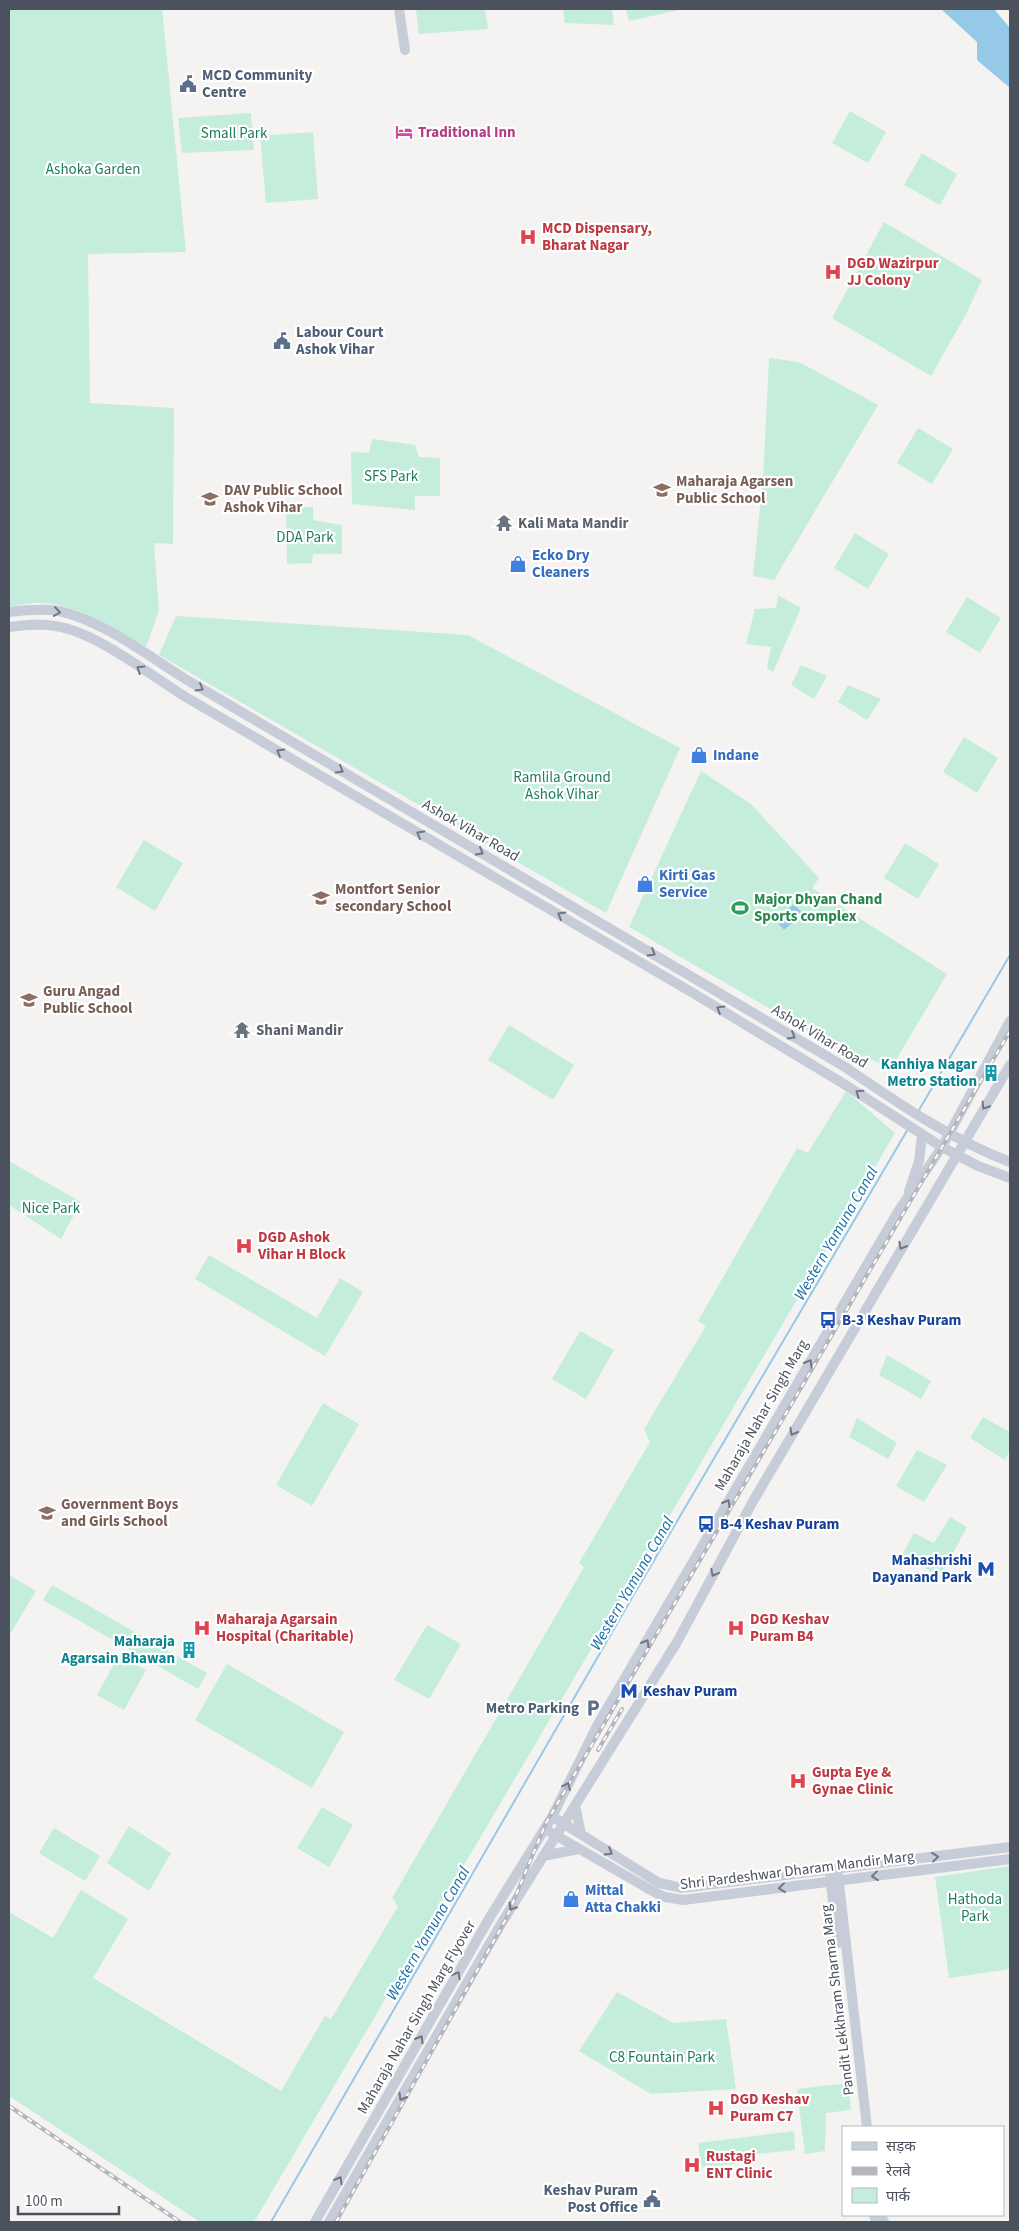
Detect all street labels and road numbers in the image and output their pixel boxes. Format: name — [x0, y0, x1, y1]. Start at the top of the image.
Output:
street label: Ashok Vihar Road — [418, 794, 523, 867]
street label: Ashok Vihar Road — [768, 999, 872, 1074]
street label: Maharaja Nahar Singh Marg — [709, 1335, 814, 1495]
street label: Shri Pardeshwar Dharam Mandir Marg — [679, 1846, 916, 1895]
street label: Pandit Lekkhram Sharma Marg — [815, 1903, 860, 2097]
street label: Maharaja Nahar Singh Marg Flyover — [352, 1916, 481, 2118]

